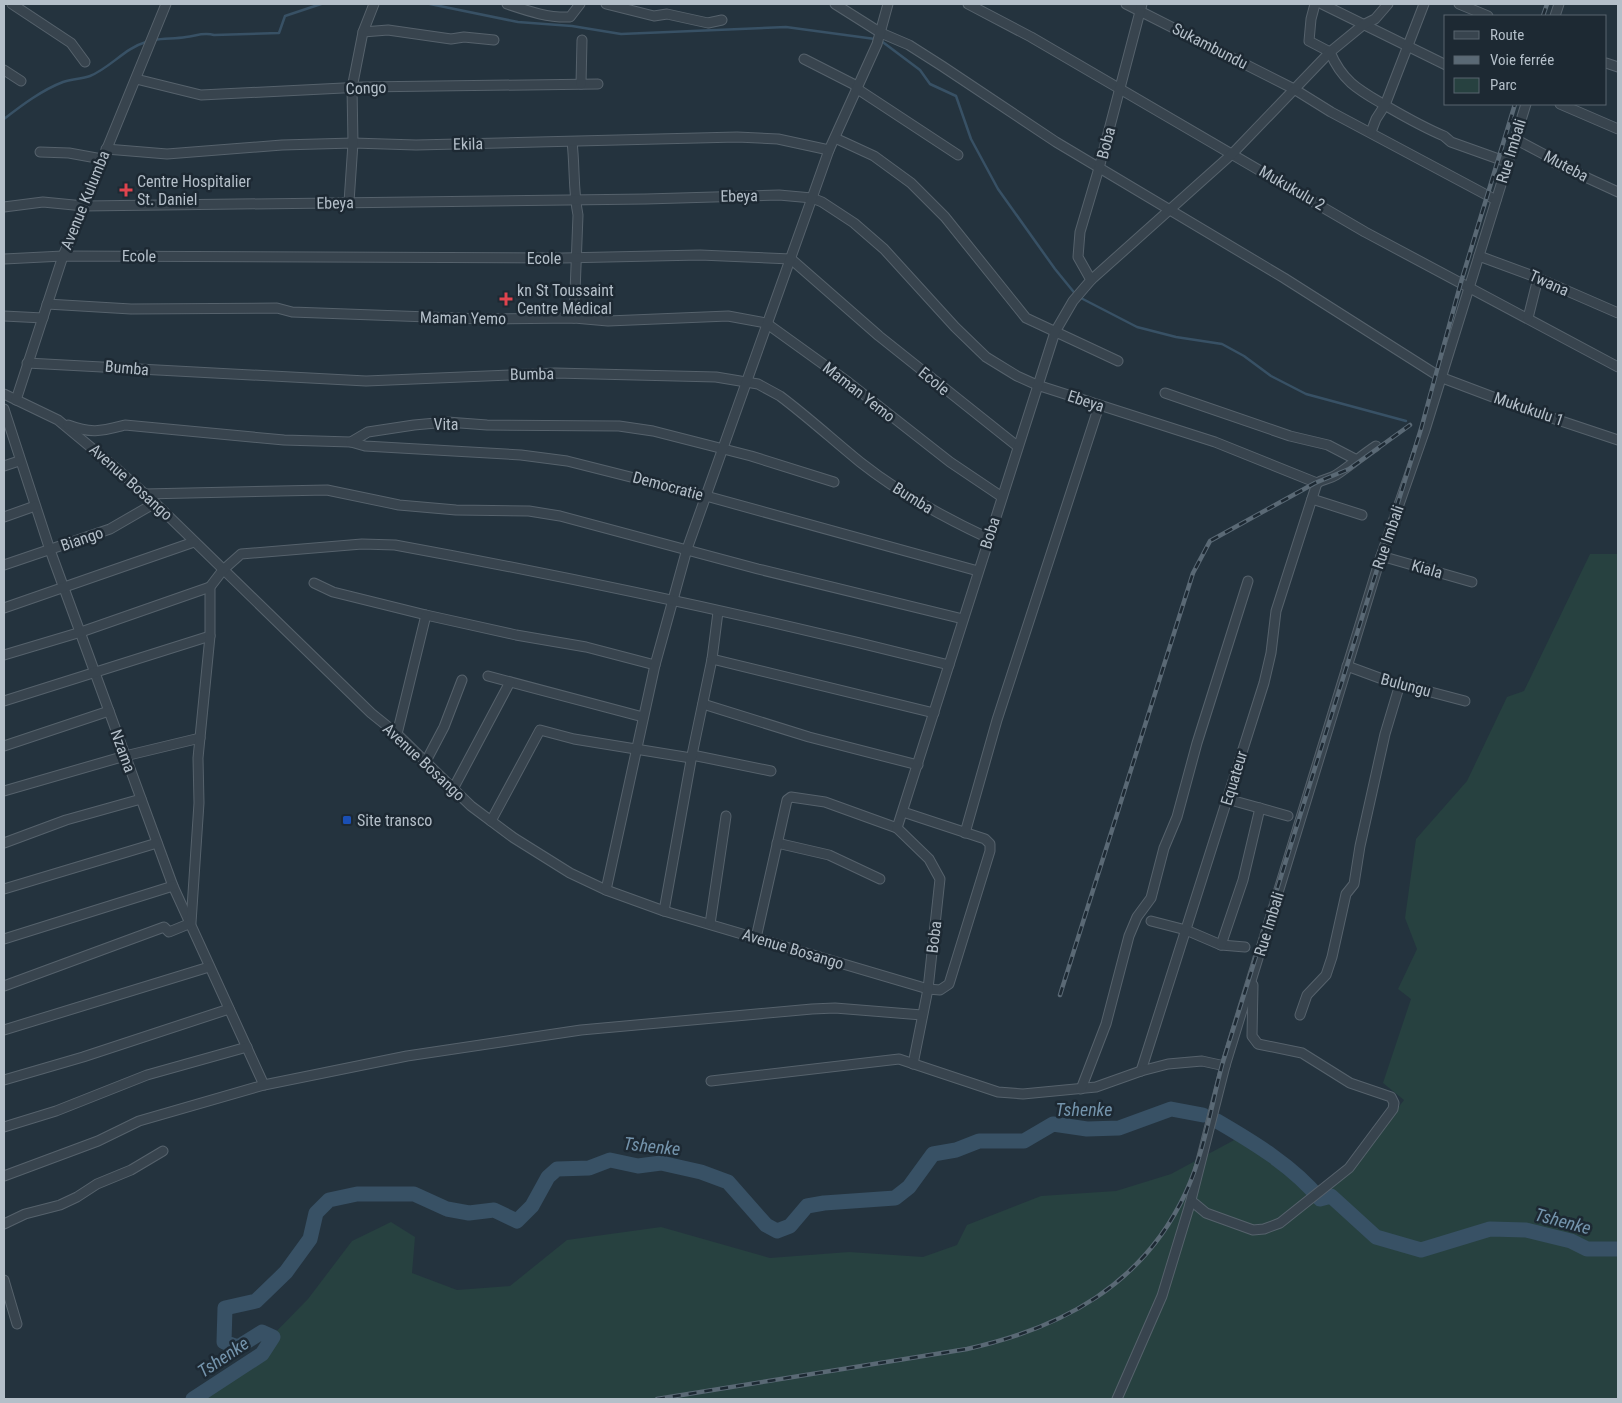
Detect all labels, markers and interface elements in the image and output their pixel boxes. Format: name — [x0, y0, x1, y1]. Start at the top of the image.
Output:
legend — [1444, 15, 1607, 105]
street label: Sukambundu — [1169, 19, 1251, 73]
text: Route — [1490, 26, 1524, 44]
text: Voie ferrée — [1490, 51, 1554, 69]
text: Parc — [1490, 76, 1517, 94]
street label: Congo — [345, 78, 387, 98]
street label: Rue Imbali — [1492, 117, 1530, 185]
street label: Boba — [1093, 125, 1119, 161]
street label: Ekila — [453, 134, 483, 154]
street label: Muteba — [1541, 146, 1591, 186]
street label: Avenue Kulumba — [57, 148, 113, 252]
street label: Mukukulu 2 — [1256, 162, 1328, 214]
place label: Centre Hospitalier St. Daniel — [137, 172, 251, 209]
marker: Centre Hospitalier St. Daniel — [119, 183, 133, 197]
street label: Ebeya — [720, 186, 758, 206]
street label: Ebeya — [316, 193, 354, 213]
street label: Ecole — [122, 246, 156, 266]
street label: Ecole — [527, 249, 561, 268]
street label: Twana — [1526, 266, 1572, 300]
place label: kn St Toussaint Centre Médical — [517, 281, 614, 318]
marker: kn St Toussaint Centre Médical — [499, 292, 513, 306]
street label: Maman Yemo — [420, 308, 506, 328]
street label: Bumba — [104, 357, 150, 379]
street label: Maman Yemo — [819, 358, 899, 426]
street label: Ecole — [915, 363, 953, 399]
street label: Bumba — [510, 364, 554, 384]
street label: Ebeya — [1065, 386, 1107, 416]
street label: Mukukulu 1 — [1492, 388, 1566, 430]
street label: Vita — [433, 415, 459, 434]
street label: Avenue Bosango — [86, 440, 176, 524]
street label: Democratie — [631, 467, 705, 505]
street label: Bumba — [889, 478, 937, 518]
street label: Rue Imbali — [1368, 503, 1408, 571]
street label: Boba — [976, 515, 1004, 551]
street label: Biango — [58, 523, 106, 555]
street label: Kiala — [1409, 556, 1445, 582]
street label: Bulungu — [1379, 669, 1433, 701]
street label: Avenue Bosango — [379, 719, 469, 805]
street label: Nzama — [106, 727, 140, 775]
street label: Equateur — [1217, 748, 1251, 808]
place label: Site transco — [357, 811, 432, 830]
marker: Site transco — [341, 814, 353, 826]
street label: Rue Imbali — [1250, 890, 1288, 958]
street label: Boba — [923, 920, 945, 954]
street label: Avenue Bosango — [740, 925, 846, 973]
water label: Tshenke — [1056, 1099, 1112, 1120]
water label: Tshenke — [623, 1133, 681, 1159]
water label: Tshenke — [1533, 1203, 1593, 1239]
water label: Tshenke — [194, 1332, 252, 1382]

